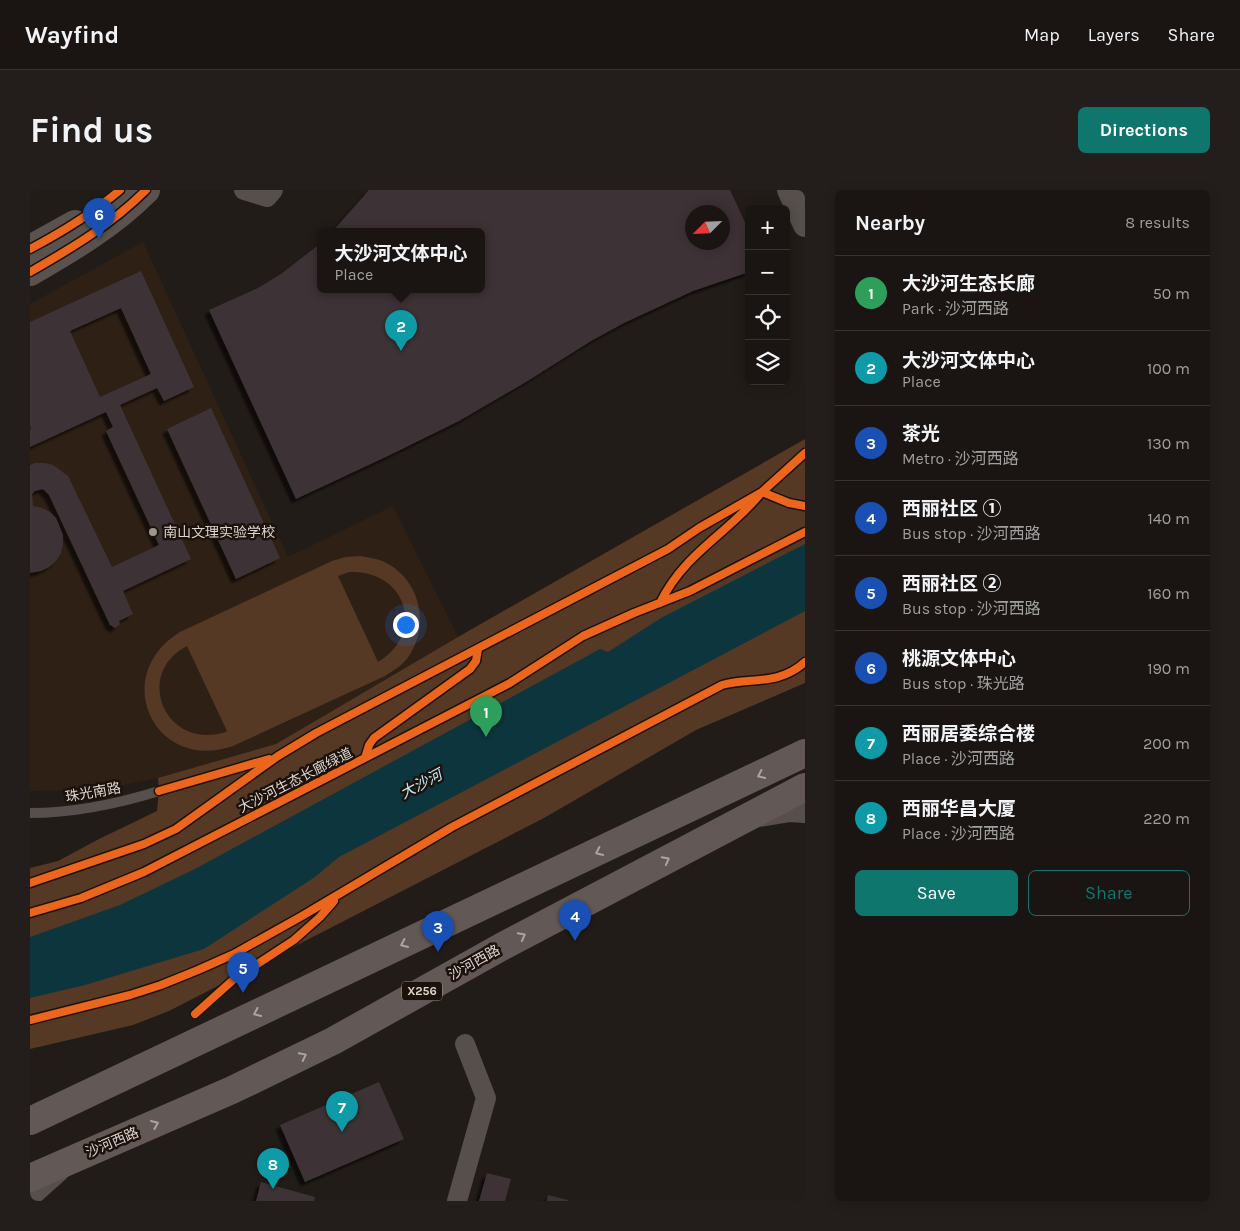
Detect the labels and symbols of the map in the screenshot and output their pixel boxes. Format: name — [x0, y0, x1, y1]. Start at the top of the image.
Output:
pin: 6 — [83, 198, 115, 239]
north arrow — [685, 205, 730, 250]
pin: 2 — [385, 310, 417, 351]
place label: 南山文理实验学校 — [163, 524, 275, 541]
marker: 南山文理实验学校 — [147, 526, 159, 538]
your location — [393, 612, 419, 638]
pin: 1 — [470, 696, 502, 737]
street label: 大沙河生态长廊绿道 — [235, 744, 355, 817]
water label: 大沙河 — [397, 764, 448, 803]
one-way arrow — [757, 768, 766, 779]
street label: 珠光南路 — [64, 779, 122, 806]
one-way arrow — [595, 845, 604, 855]
one-way arrow — [660, 856, 669, 866]
pin: 4 — [559, 900, 591, 941]
pin: 3 — [422, 911, 454, 952]
one-way arrow — [517, 932, 526, 942]
one-way arrow — [400, 937, 409, 948]
street label: 沙河西路 — [446, 941, 503, 983]
pin: 5 — [227, 952, 259, 993]
road number: X256 — [402, 981, 442, 1000]
one-way arrow — [253, 1007, 262, 1017]
one-way arrow — [297, 1052, 306, 1062]
pin: 7 — [326, 1091, 358, 1132]
one-way arrow — [150, 1119, 159, 1130]
street label: 沙河西路 — [83, 1124, 141, 1161]
pin: 8 — [257, 1148, 289, 1189]

